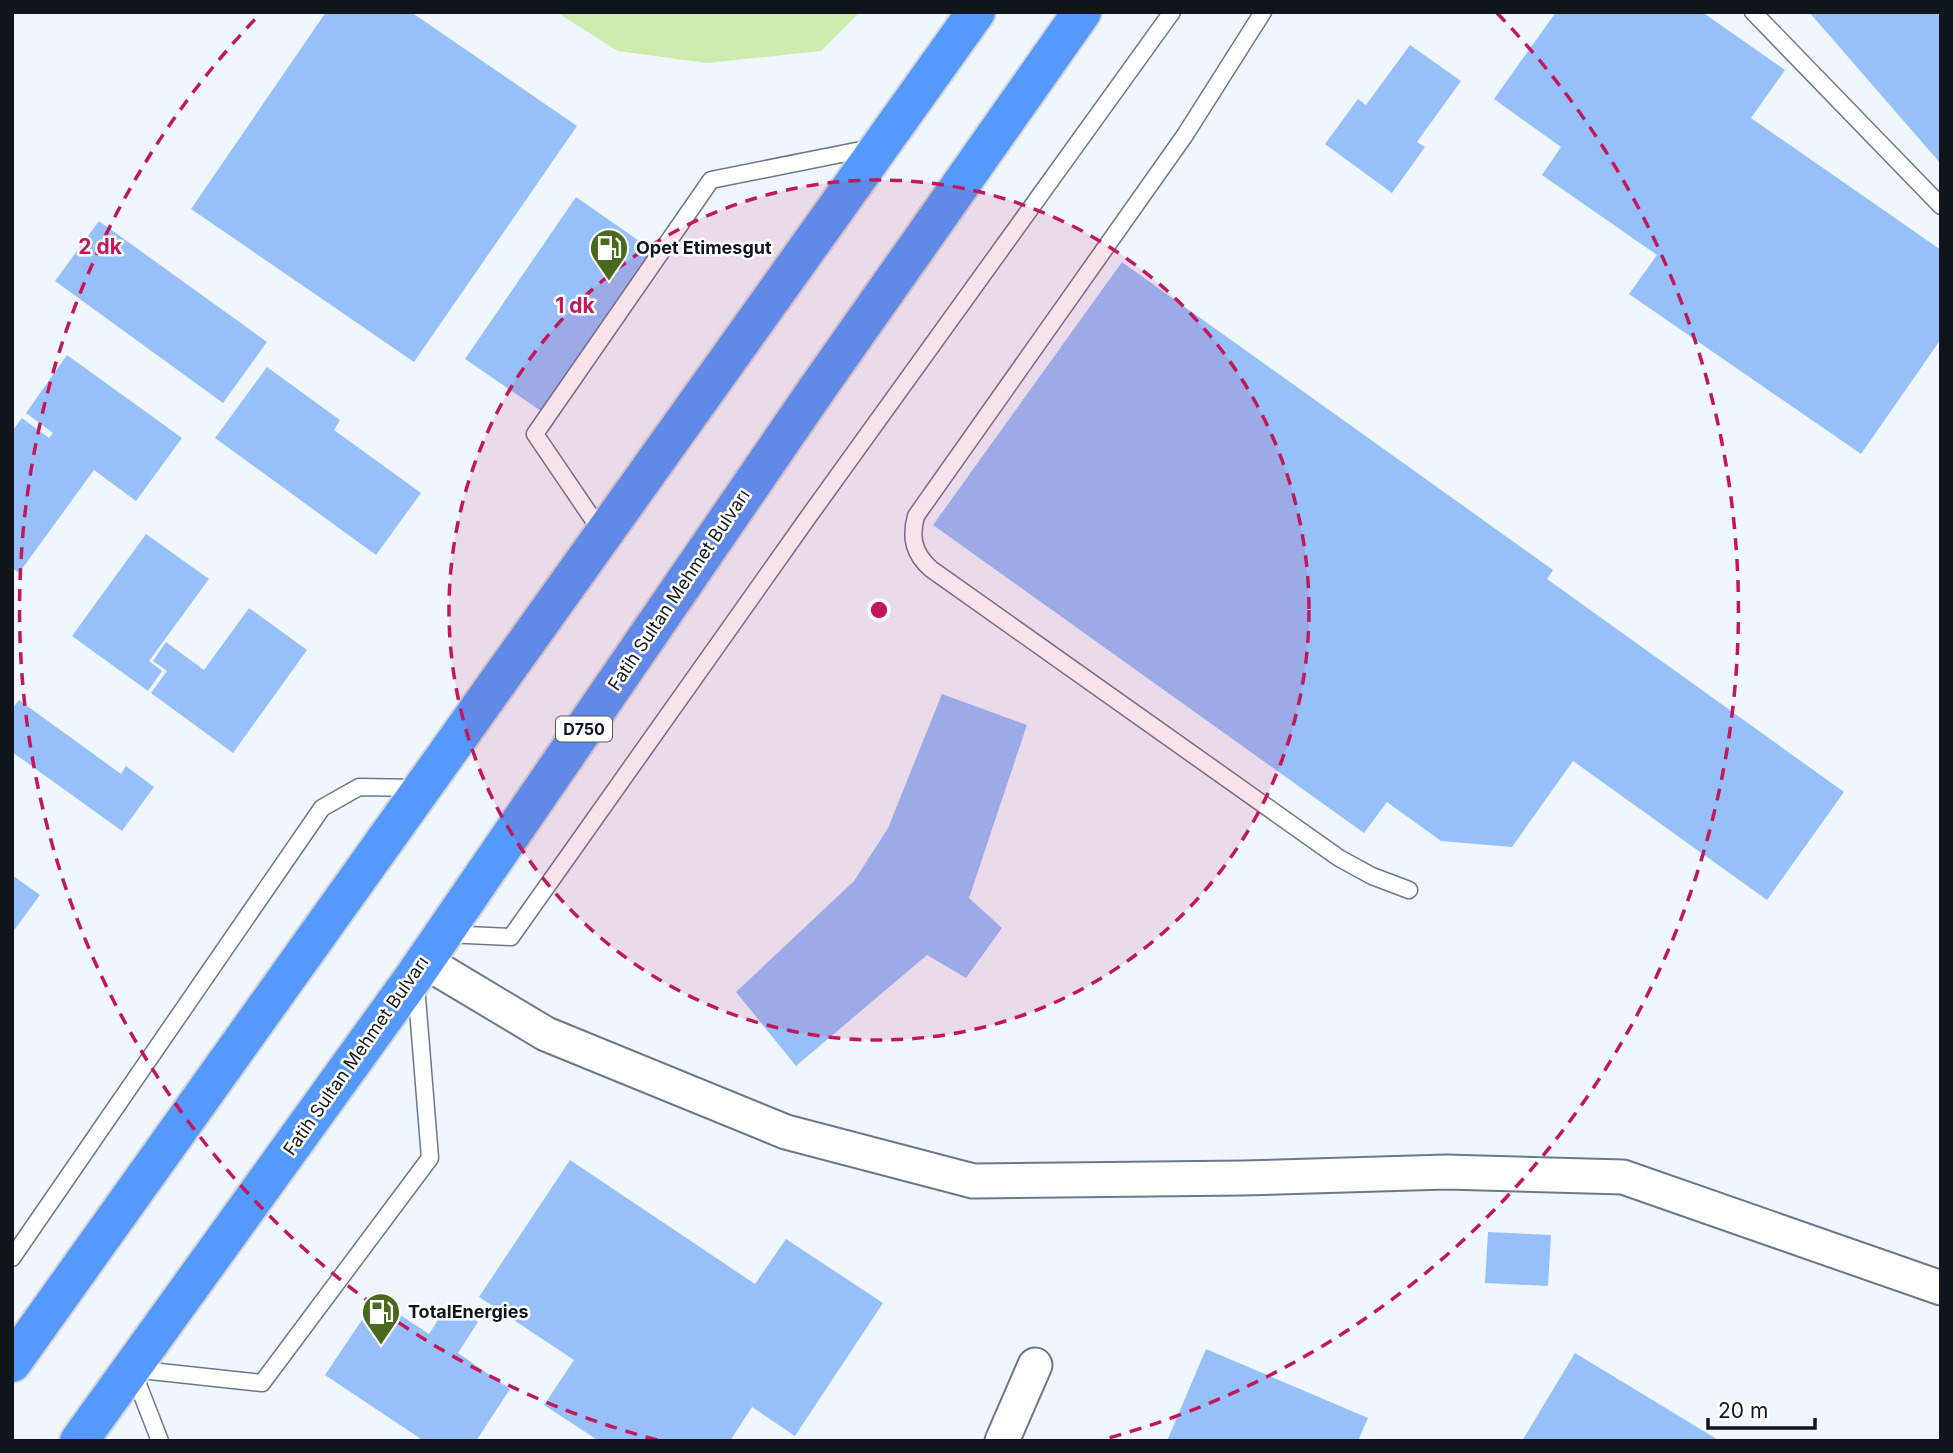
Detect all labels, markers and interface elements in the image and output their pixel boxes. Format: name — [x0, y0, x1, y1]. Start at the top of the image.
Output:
fuel station icon: Opet Etimesgut — [588, 227, 630, 282]
text: 2 dk — [78, 234, 123, 259]
place label: Opet Etimesgut — [636, 237, 772, 258]
text: 1 dk — [555, 293, 596, 318]
street label: Fatih Sultan Mehmet Bulvarı — [603, 485, 754, 694]
centre of rings — [867, 598, 891, 622]
road number: D750 — [556, 716, 612, 742]
street label: Fatih Sultan Mehmet Bulvarı — [279, 952, 432, 1159]
fuel station icon: TotalEnergies — [360, 1291, 402, 1346]
place label: TotalEnergies — [408, 1301, 528, 1322]
scale bar — [1708, 1386, 1815, 1430]
text: 20 m — [1718, 1398, 1768, 1423]

